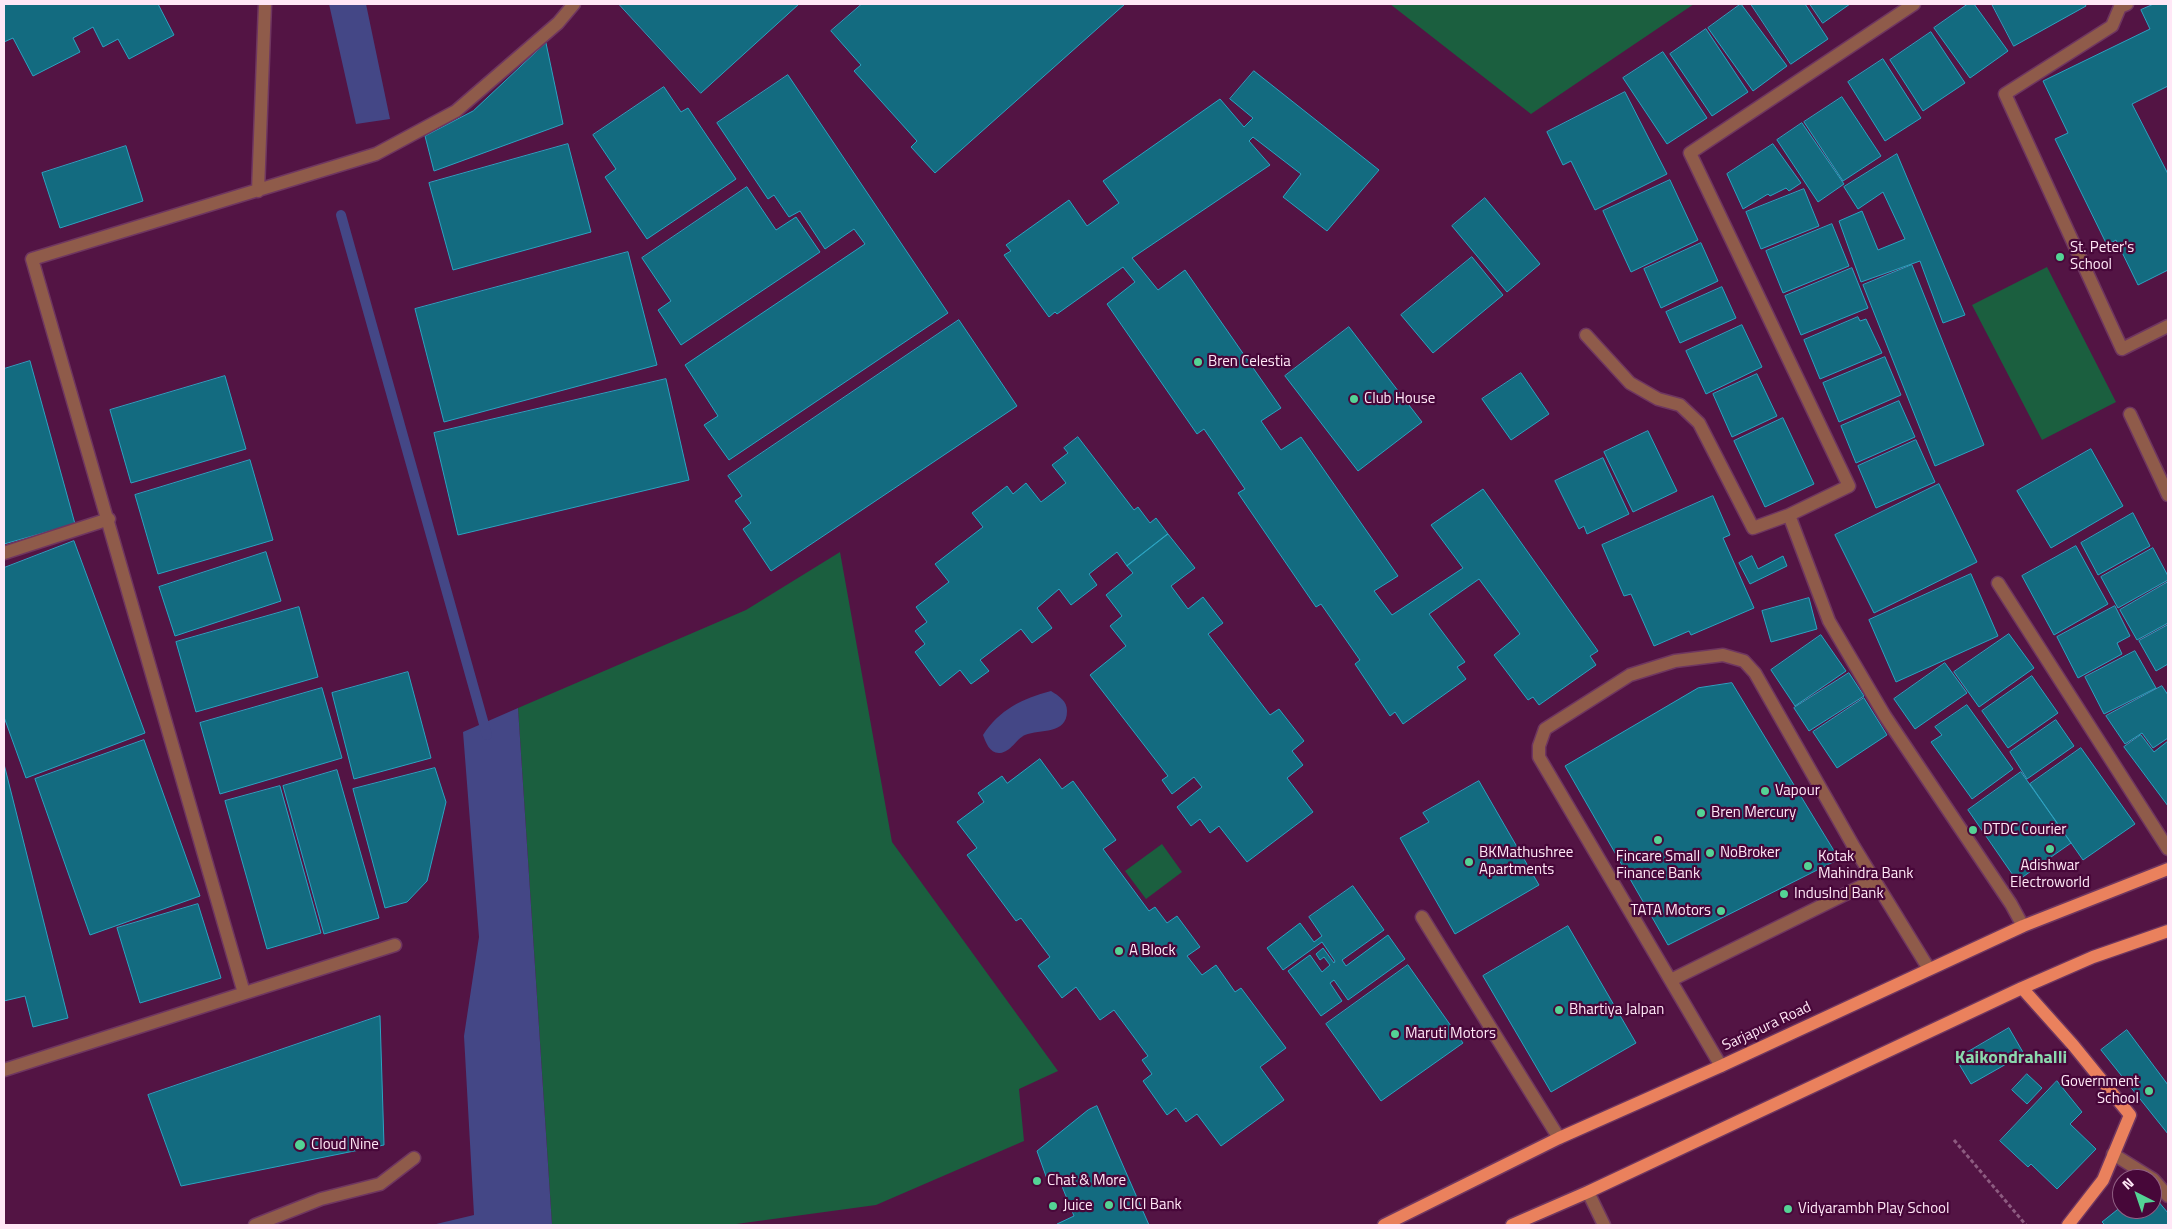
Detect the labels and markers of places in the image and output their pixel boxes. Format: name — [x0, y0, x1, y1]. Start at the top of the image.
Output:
place label: St. Peter's School — [2070, 239, 2134, 274]
marker: St. Peter's School — [2054, 251, 2066, 263]
place label: Bren Celestia — [1208, 353, 1291, 371]
marker: Bren Celestia — [1192, 356, 1204, 368]
place label: Club House — [1364, 390, 1435, 408]
marker: Club House — [1348, 393, 1360, 405]
place label: Vapour — [1775, 782, 1820, 800]
marker: Vapour — [1759, 785, 1771, 797]
place label: Bren Mercury — [1711, 804, 1796, 822]
marker: Bren Mercury — [1695, 807, 1707, 819]
place label: DTDC Courier — [1983, 821, 2066, 839]
marker: DTDC Courier — [1967, 824, 1979, 836]
marker: Fincare Small Finance Bank — [1652, 834, 1664, 846]
marker: Adishwar Electroworld — [2044, 843, 2056, 855]
place label: BKMathushree Apartments — [1479, 844, 1573, 879]
place label: NoBroker — [1720, 844, 1780, 862]
marker: NoBroker — [1704, 847, 1716, 859]
place label: Fincare Small Finance Bank — [1616, 848, 1700, 883]
place label: Kotak Mahindra Bank — [1818, 848, 1913, 883]
marker: BKMathushree Apartments — [1463, 856, 1475, 868]
place label: Adishwar Electroworld — [2010, 857, 2090, 892]
marker: Kotak Mahindra Bank — [1802, 860, 1814, 872]
place label: IndusInd Bank — [1794, 885, 1884, 903]
marker: IndusInd Bank — [1778, 888, 1790, 900]
place label: TATA Motors — [1630, 902, 1711, 920]
marker: TATA Motors — [1715, 905, 1727, 917]
place label: A Block — [1129, 942, 1176, 960]
marker: A Block — [1113, 945, 1125, 957]
place label: Bhartiya Jalpan — [1569, 1001, 1664, 1019]
marker: Bhartiya Jalpan — [1553, 1004, 1565, 1016]
place label: Maruti Motors — [1405, 1025, 1496, 1043]
marker: Maruti Motors — [1389, 1028, 1401, 1040]
place label: Government School — [2061, 1073, 2139, 1108]
marker: Government School — [2143, 1085, 2155, 1097]
place label: Cloud Nine — [311, 1136, 379, 1154]
marker: Cloud Nine — [293, 1138, 307, 1152]
place label: Chat & More — [1047, 1172, 1126, 1190]
marker: Chat & More — [1031, 1175, 1043, 1187]
place label: ICICI Bank — [1119, 1196, 1182, 1214]
place label: Juice — [1063, 1197, 1093, 1215]
marker: ICICI Bank — [1103, 1199, 1115, 1211]
marker: Juice — [1047, 1200, 1059, 1212]
place label: Vidyarambh Play School — [1798, 1200, 1949, 1218]
marker: Vidyarambh Play School — [1782, 1203, 1794, 1215]

